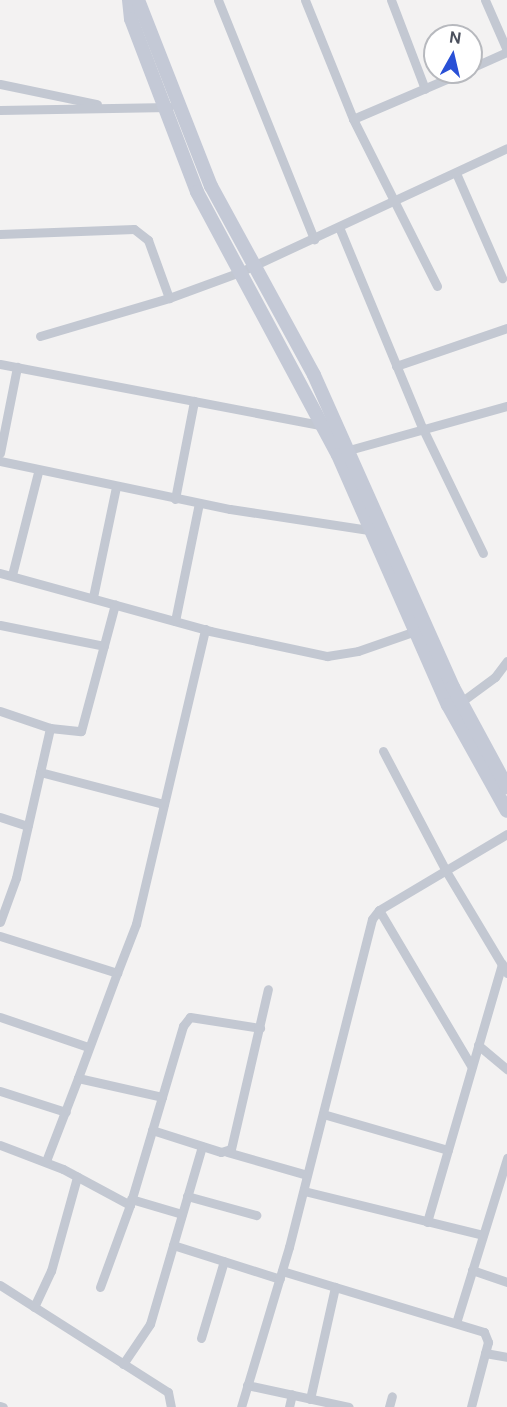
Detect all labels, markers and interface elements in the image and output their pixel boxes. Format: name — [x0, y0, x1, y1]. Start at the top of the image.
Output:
north arrow — [423, 24, 483, 84]
text: N — [448, 26, 463, 49]

